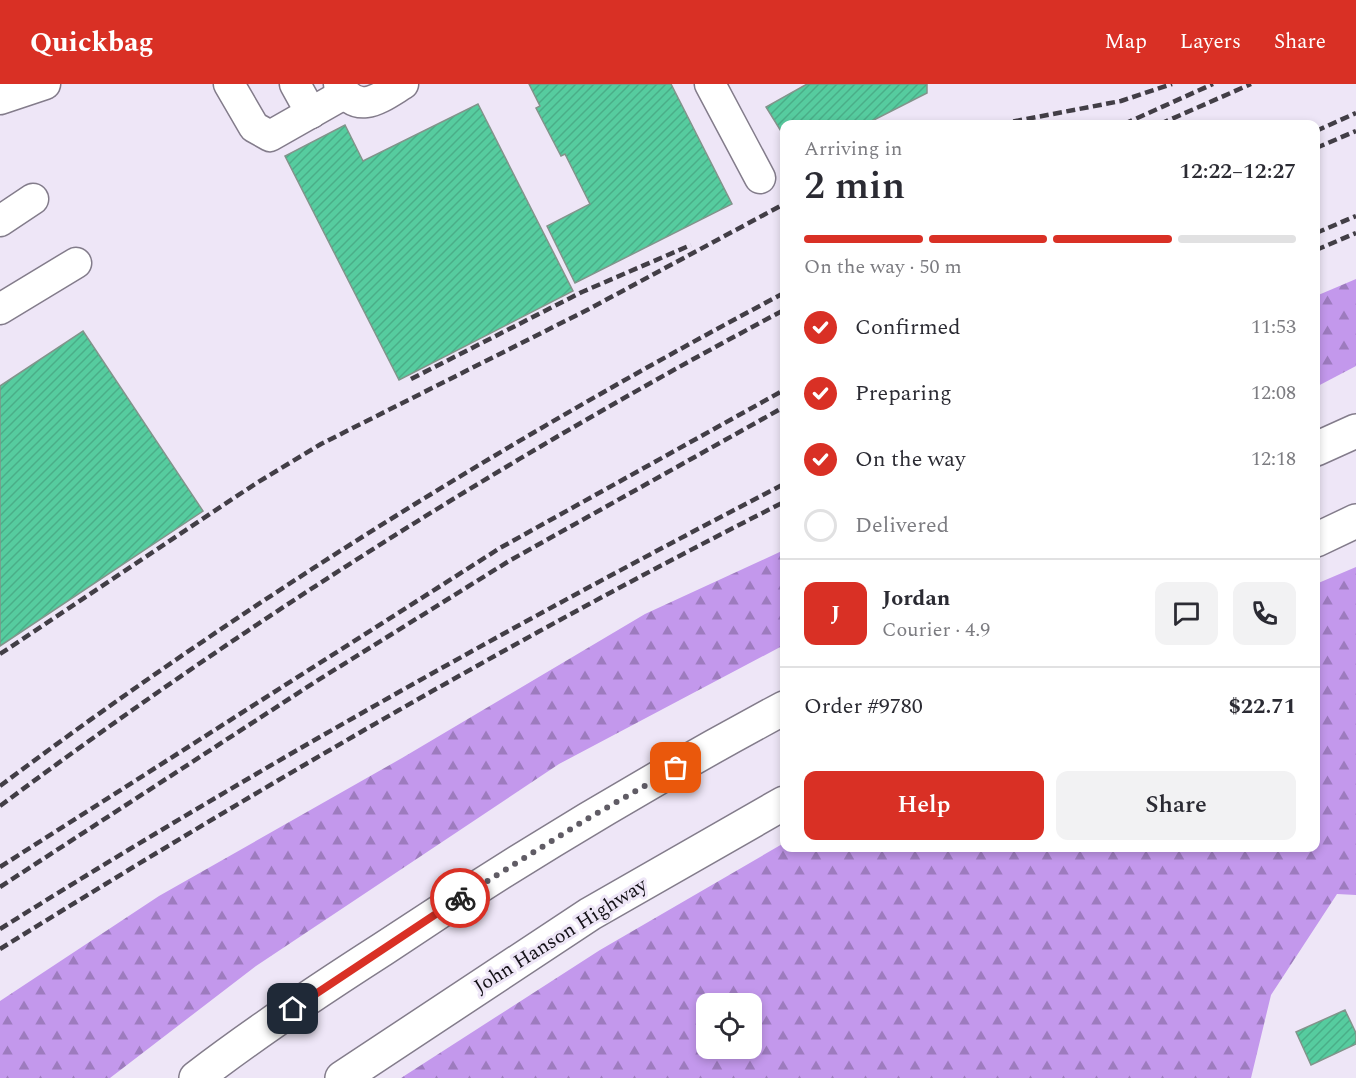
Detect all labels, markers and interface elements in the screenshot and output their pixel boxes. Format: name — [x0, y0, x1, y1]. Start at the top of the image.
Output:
text: Quickbag — [30, 21, 154, 64]
text: Map — [1105, 26, 1147, 58]
text: Layers — [1180, 26, 1241, 58]
text: Share — [1274, 26, 1326, 58]
text: Arriving in — [804, 134, 902, 164]
text: 12:22–12:27 — [1179, 155, 1296, 188]
text: 2 min — [804, 157, 905, 216]
text: On the way · 50 m — [804, 252, 962, 282]
icon: check — [804, 311, 837, 344]
text: Confirmed — [855, 311, 961, 344]
text: 11:53 — [1251, 312, 1296, 342]
icon: check — [804, 377, 837, 410]
text: Preparing — [855, 377, 952, 410]
text: 12:08 — [1251, 378, 1296, 408]
icon: check — [804, 443, 837, 476]
text: On the way — [855, 443, 966, 476]
text: 12:18 — [1251, 444, 1296, 474]
text: Delivered — [855, 509, 949, 542]
text: Jordan — [882, 582, 950, 615]
button: chat — [1155, 582, 1218, 645]
button: phone — [1233, 582, 1296, 645]
text: J — [831, 597, 840, 630]
text: Courier · 4.9 — [882, 615, 990, 645]
text: Order #9780 — [804, 690, 923, 723]
text: $22.71 — [1228, 690, 1296, 723]
pin — [650, 742, 701, 793]
icon: bag — [659, 751, 692, 784]
button: Help — [804, 771, 1044, 840]
button: Share — [1056, 771, 1296, 840]
courier — [430, 868, 490, 928]
street label: John Hanson Highway — [468, 870, 654, 1001]
icon: bike — [444, 882, 477, 915]
pin — [267, 983, 318, 1034]
icon: home — [276, 992, 309, 1025]
map controls — [696, 993, 762, 1059]
button: locate — [696, 993, 762, 1059]

